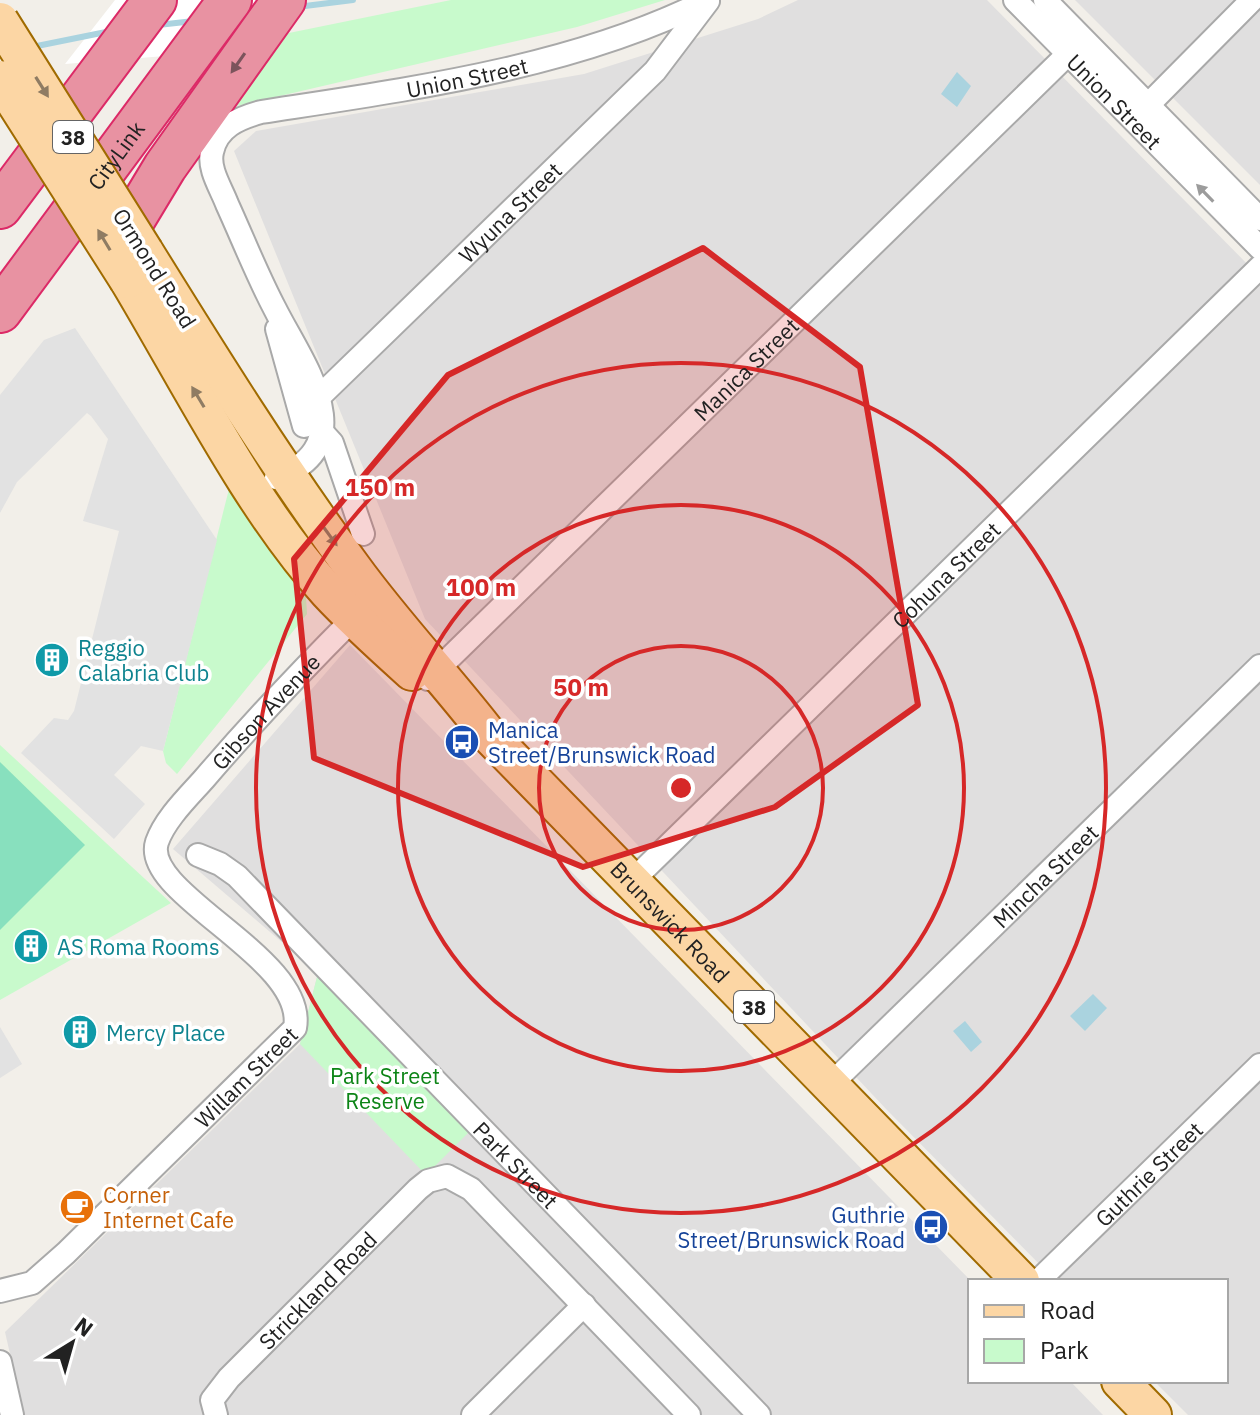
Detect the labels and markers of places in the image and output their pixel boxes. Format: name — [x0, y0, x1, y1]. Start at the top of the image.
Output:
place label: Reggio Calabria Club — [78, 633, 209, 687]
building icon: Reggio Calabria Club — [33, 641, 71, 679]
place label: Manica Street/Brunswick Road — [488, 715, 716, 769]
bus stop icon: Manica Street/Brunswick Road — [443, 723, 481, 761]
centre of rings — [667, 774, 695, 802]
building icon: AS Roma Rooms — [12, 927, 50, 965]
place label: AS Roma Rooms — [57, 932, 220, 961]
building icon: Mercy Place — [61, 1013, 99, 1051]
place label: Mercy Place — [106, 1018, 225, 1047]
place label: Corner Internet Cafe — [103, 1180, 234, 1234]
cafe icon: Corner Internet Cafe — [58, 1188, 96, 1226]
place label: Guthrie Street/Brunswick Road — [677, 1200, 905, 1254]
bus stop icon: Guthrie Street/Brunswick Road — [912, 1208, 950, 1246]

